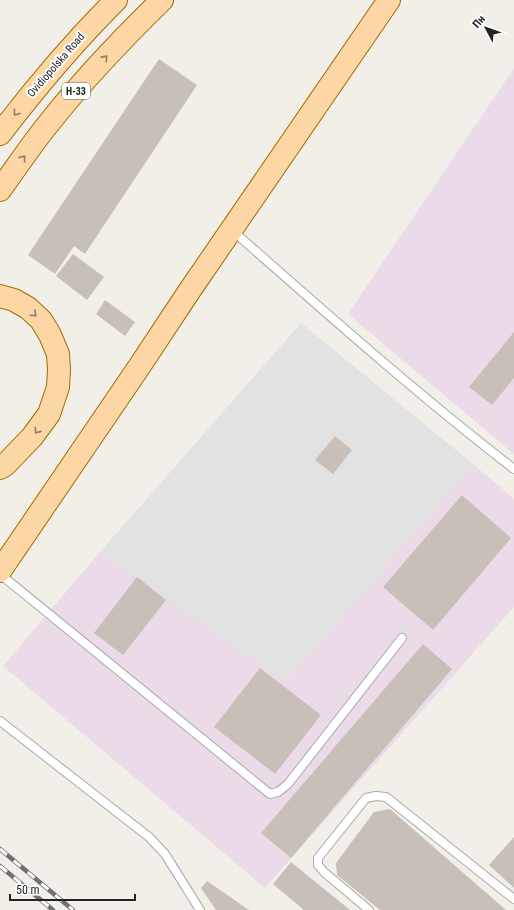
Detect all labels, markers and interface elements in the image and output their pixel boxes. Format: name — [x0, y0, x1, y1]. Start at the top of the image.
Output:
north arrow — [466, 8, 506, 48]
text: Пн — [470, 13, 488, 31]
street label: Ovidiopolska Road — [25, 30, 87, 100]
one-way arrow — [100, 55, 107, 62]
road number: Н-33 — [62, 83, 90, 99]
one-way arrow — [13, 109, 21, 116]
one-way arrow — [18, 156, 25, 163]
one-way arrow — [29, 309, 37, 317]
one-way arrow — [35, 427, 42, 434]
scale bar — [10, 876, 135, 902]
text: 50 m — [16, 883, 40, 897]

